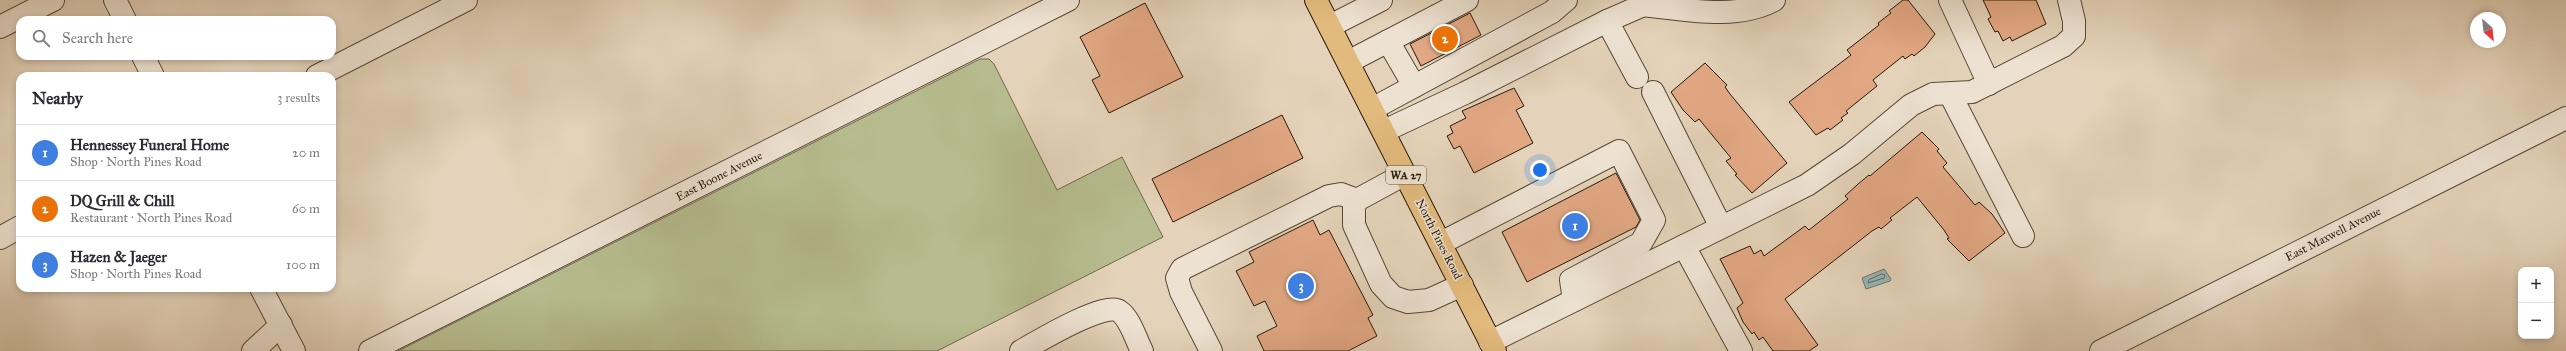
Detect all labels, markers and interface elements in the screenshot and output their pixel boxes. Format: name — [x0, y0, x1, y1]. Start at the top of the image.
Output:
north arrow — [2470, 12, 2506, 48]
search box — [16, 16, 336, 60]
pin: 2 — [1432, 24, 1458, 54]
icon: search — [30, 27, 52, 49]
text: Search here — [62, 29, 133, 47]
text: Nearby — [32, 88, 83, 109]
text: 3 results — [277, 90, 320, 106]
text: Hennessey Funeral Home — [70, 136, 229, 154]
text: 1 — [42, 145, 48, 161]
text: 20 m — [292, 145, 320, 161]
street label: East Boone Avenue — [673, 148, 765, 204]
text: Shop · North Pines Road — [70, 154, 202, 170]
your location — [1530, 160, 1550, 180]
road number: WA 27 — [1386, 166, 1426, 184]
text: DQ Grill & Chill — [70, 192, 174, 210]
street label: North Pines Road — [1413, 196, 1465, 282]
text: 2 — [42, 201, 48, 217]
text: 60 m — [292, 201, 320, 217]
street label: East Maxwell Avenue — [2283, 204, 2383, 264]
text: Restaurant · North Pines Road — [70, 210, 232, 226]
pin: 1 — [1562, 211, 1588, 241]
text: Hazen & Jaeger — [70, 248, 167, 266]
text: 3 — [42, 257, 48, 273]
text: 100 m — [286, 257, 320, 273]
text: Shop · North Pines Road — [70, 266, 202, 282]
map controls — [2518, 267, 2554, 339]
button: + — [2518, 267, 2554, 303]
pin: 3 — [1288, 271, 1314, 301]
button: − — [2518, 303, 2554, 339]

